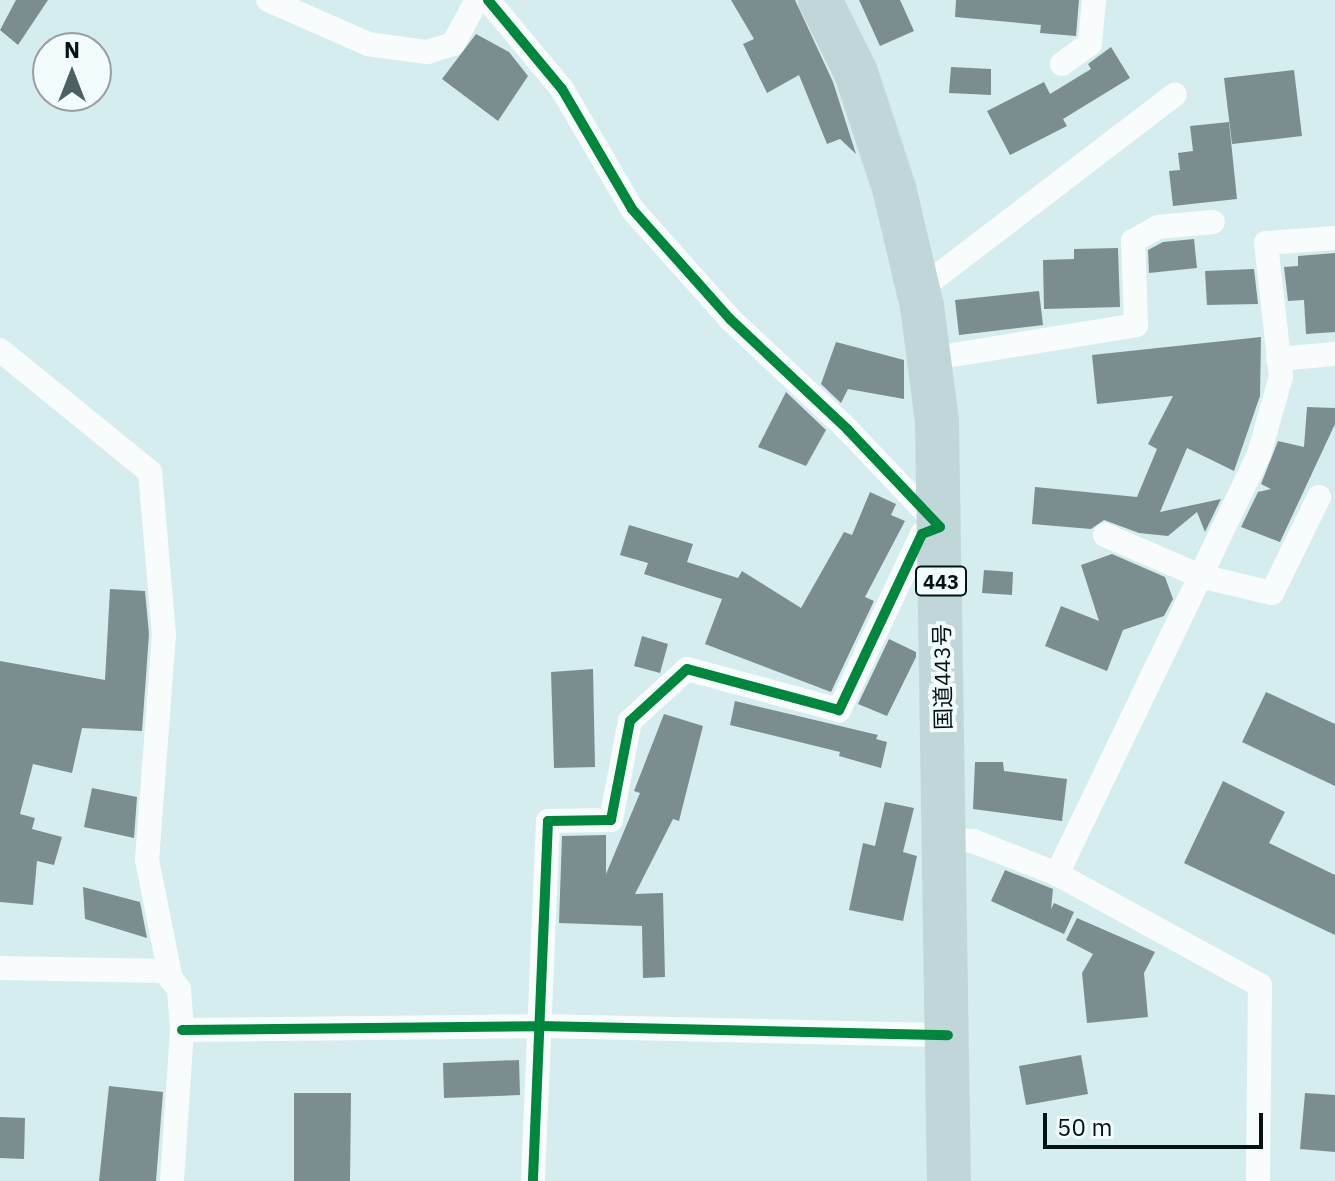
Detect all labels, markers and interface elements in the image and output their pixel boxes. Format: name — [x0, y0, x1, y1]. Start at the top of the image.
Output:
north arrow — [32, 32, 112, 112]
text: N — [64, 35, 80, 64]
road number: 443 — [915, 565, 967, 597]
street label: 国道443号 — [928, 624, 956, 730]
scale bar — [1047, 1097, 1267, 1147]
text: 50 m — [1057, 1111, 1112, 1143]

